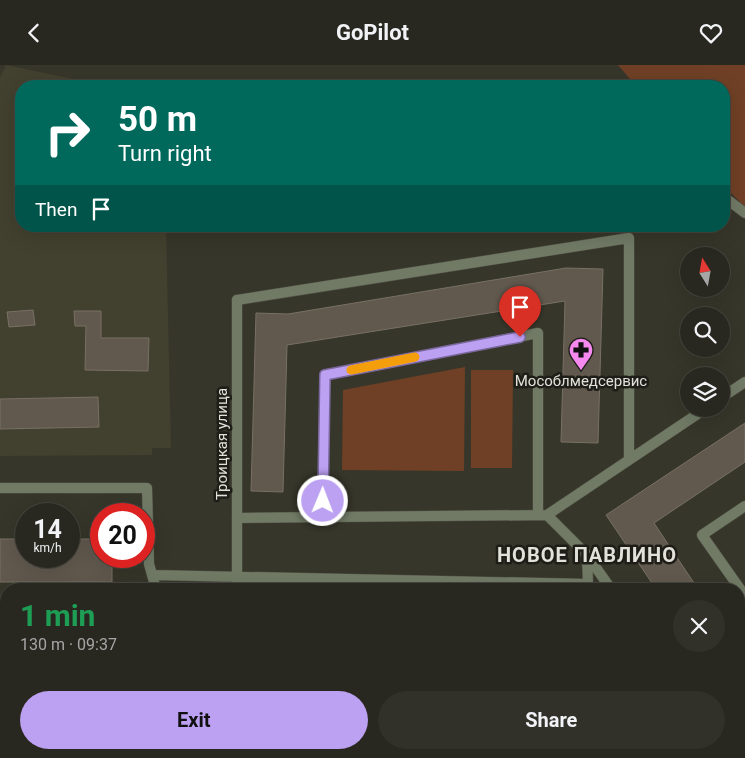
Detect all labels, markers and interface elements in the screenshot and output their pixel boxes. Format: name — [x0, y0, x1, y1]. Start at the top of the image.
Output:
icon: back — [20, 19, 48, 47]
icon: heart — [697, 19, 725, 47]
text: GoPilot — [336, 20, 409, 45]
text: 50 m — [118, 99, 197, 140]
icon: right — [35, 100, 100, 165]
text: Turn right — [118, 141, 212, 166]
icon: arrive — [87, 195, 115, 223]
text: Then — [35, 198, 77, 221]
north arrow — [680, 247, 730, 297]
map controls — [680, 247, 730, 417]
pin — [499, 286, 541, 337]
icon: arrive — [506, 293, 534, 321]
button: search — [680, 307, 730, 357]
pharmacy icon: Мособлмедсервис — [568, 337, 594, 371]
button: layers — [680, 367, 730, 417]
place label: Мособлмедсервис — [515, 372, 647, 390]
street label: Троицкая улица — [213, 388, 231, 500]
position arrow — [296, 474, 348, 526]
speed limit sign: 20 — [90, 503, 155, 568]
text: 14 — [33, 515, 62, 544]
text: km/h — [33, 541, 62, 555]
district label: НОВОЕ ПАВЛИНО — [497, 543, 677, 567]
text: 1 min — [20, 598, 95, 633]
button: close — [673, 600, 725, 652]
text: 130 m · 09:37 — [20, 635, 117, 654]
button: Exit — [20, 691, 368, 749]
button: Share — [378, 691, 725, 749]

